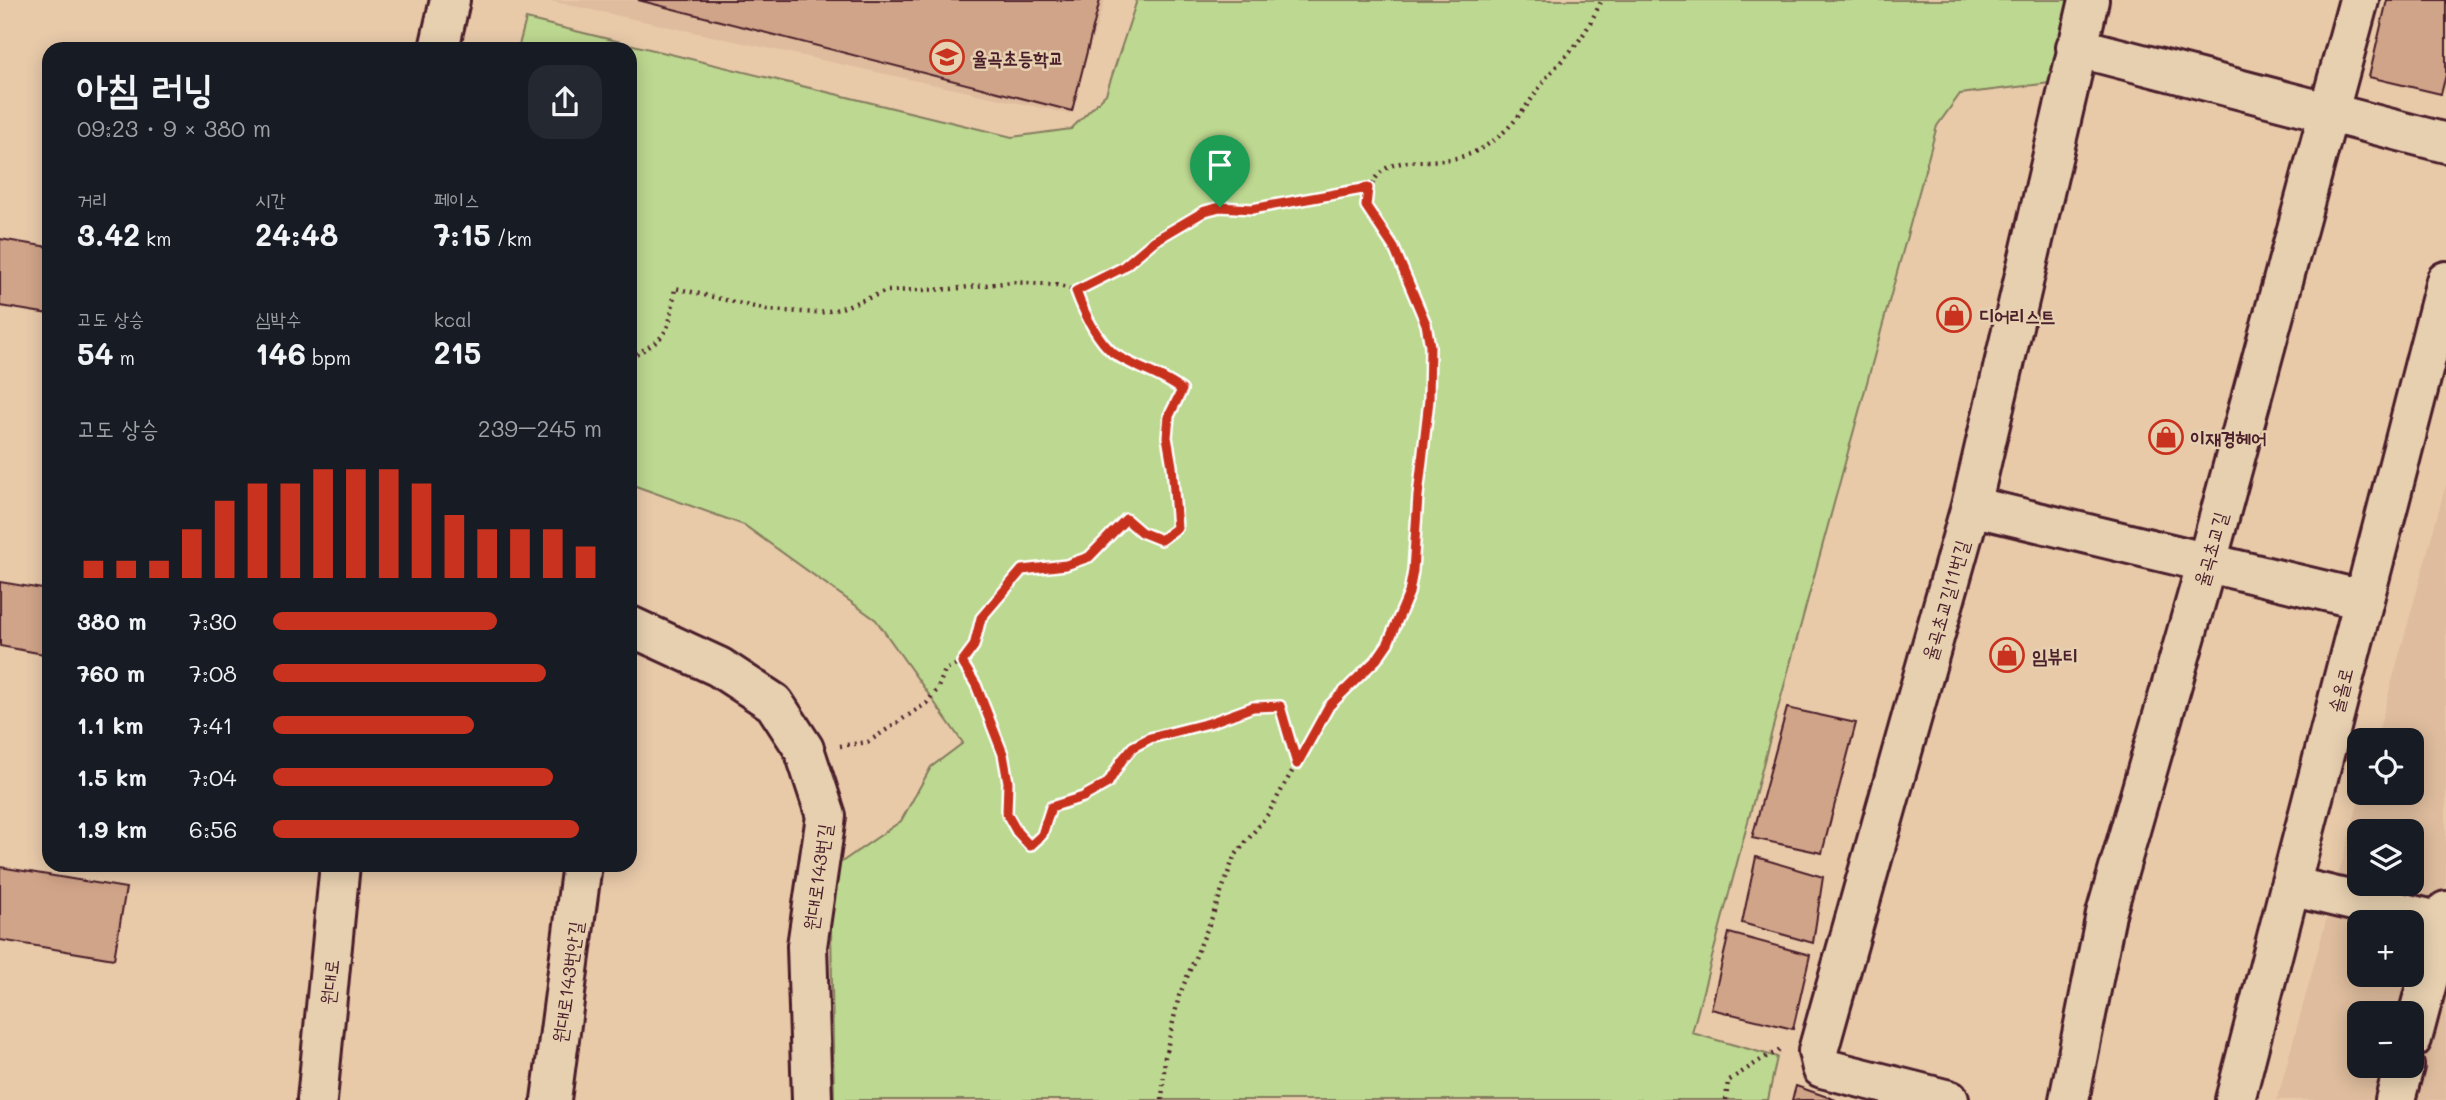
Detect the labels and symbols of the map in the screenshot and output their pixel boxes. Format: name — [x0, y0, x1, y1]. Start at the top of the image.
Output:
school or university icon: 율곡초등학교 — [928, 38, 966, 76]
place label: 율곡초등학교 — [972, 45, 1064, 70]
pin — [1190, 135, 1250, 207]
shop icon: 디어리스트 — [1935, 296, 1973, 334]
place label: 디어리스트 — [1979, 303, 2055, 328]
shop icon: 이재경헤어 — [2147, 418, 2185, 456]
place label: 이재경헤어 — [2190, 425, 2266, 450]
street label: 율곡초교길 — [2187, 509, 2233, 589]
street label: 율곡초교길11번길 — [1916, 537, 1974, 663]
shop icon: 임뷰티 — [1988, 636, 2026, 674]
place label: 임뷰티 — [2032, 643, 2078, 668]
street label: 솔올로 — [2322, 665, 2358, 715]
street label: 원대로143번길 — [797, 822, 837, 932]
street label: 원대로143번안길 — [546, 920, 588, 1044]
street label: 원대로 — [314, 958, 344, 1006]

